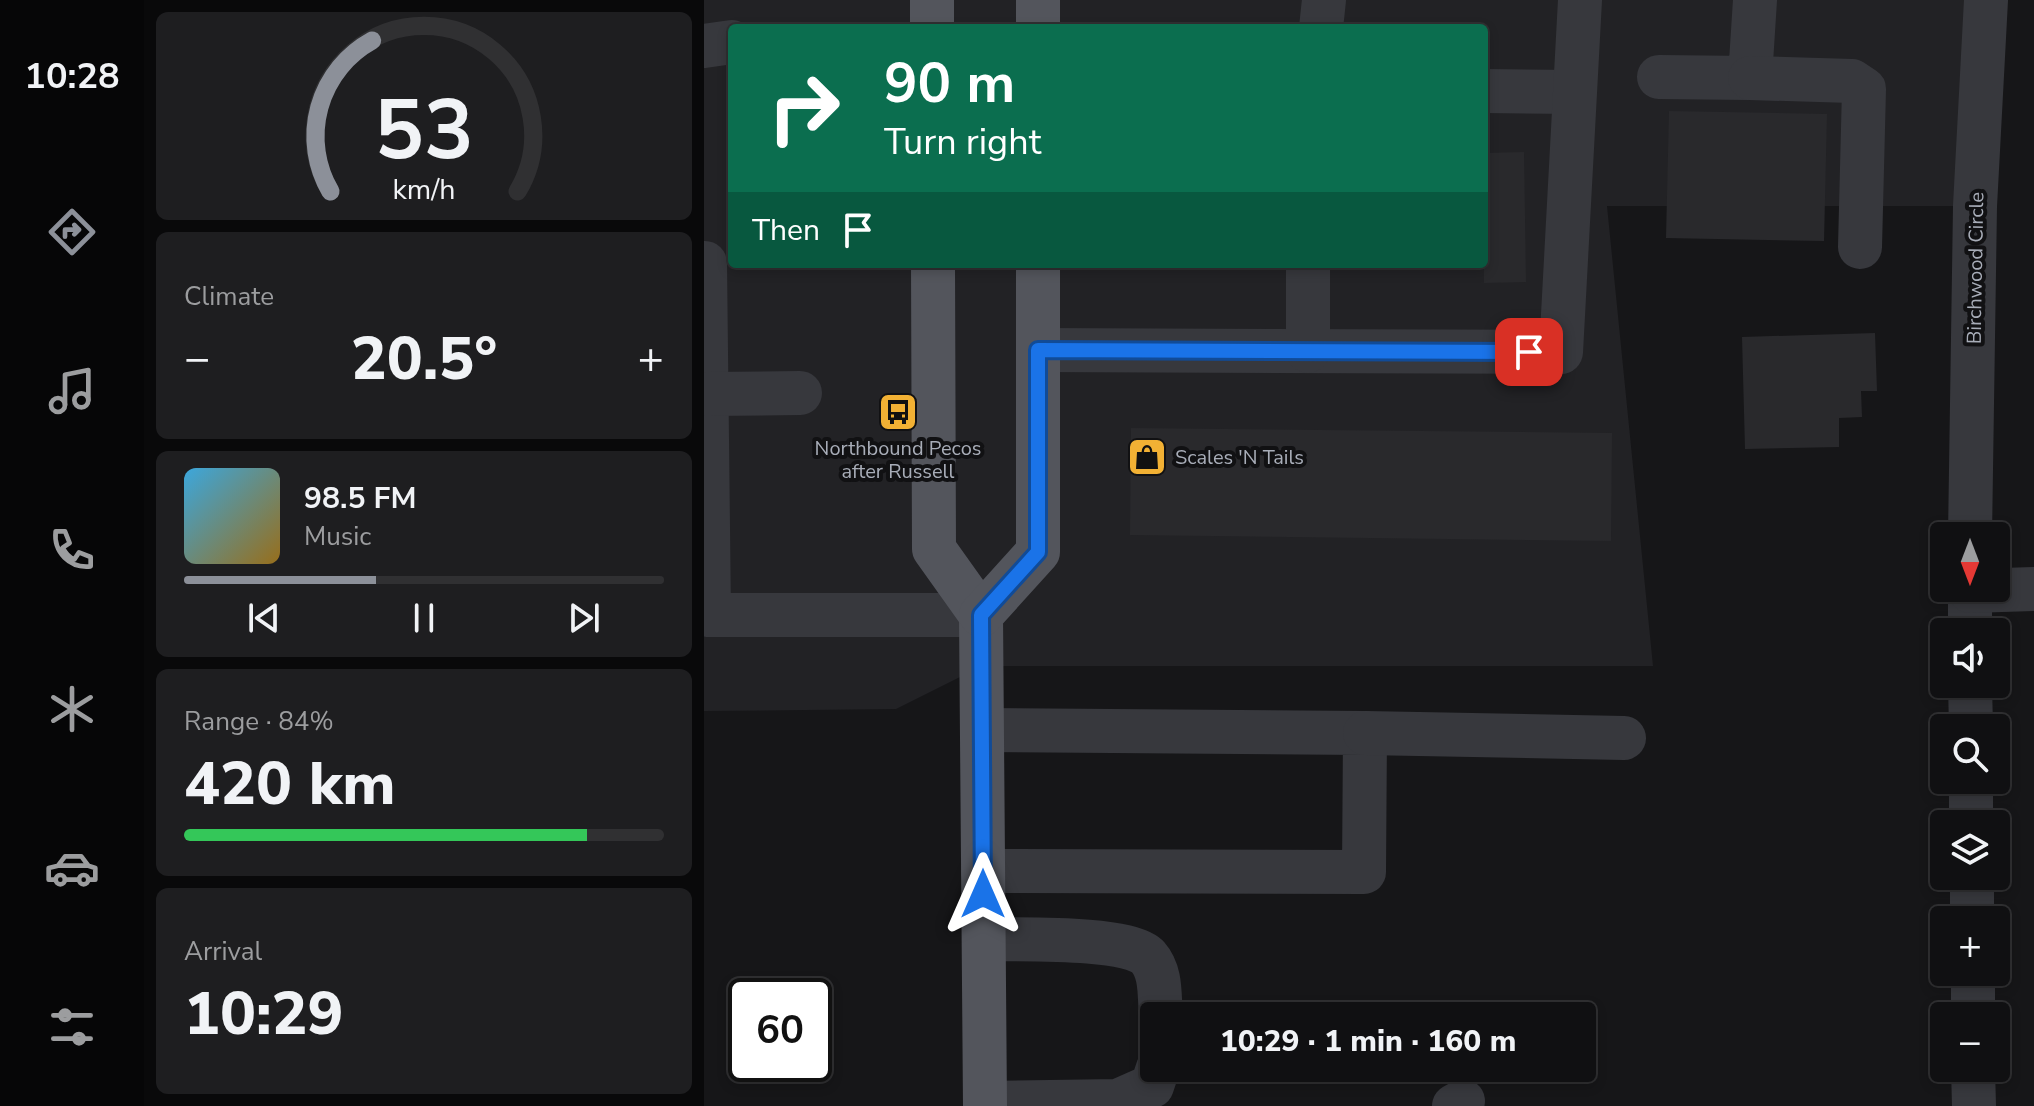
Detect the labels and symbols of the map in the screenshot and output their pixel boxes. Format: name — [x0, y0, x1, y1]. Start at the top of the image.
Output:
street label: Birchwood Circle — [1961, 192, 1990, 344]
pin — [1495, 318, 1563, 386]
bus stop icon: Northbound Pecos after Russell — [877, 391, 919, 433]
place label: Northbound Pecos after Russell — [815, 435, 981, 485]
shop icon: Scales 'N Tails — [1126, 436, 1168, 478]
place label: Scales 'N Tails — [1175, 444, 1304, 471]
north arrow — [1930, 522, 2010, 602]
position arrow — [941, 852, 1025, 936]
speed limit sign: 60 — [728, 978, 832, 1082]

